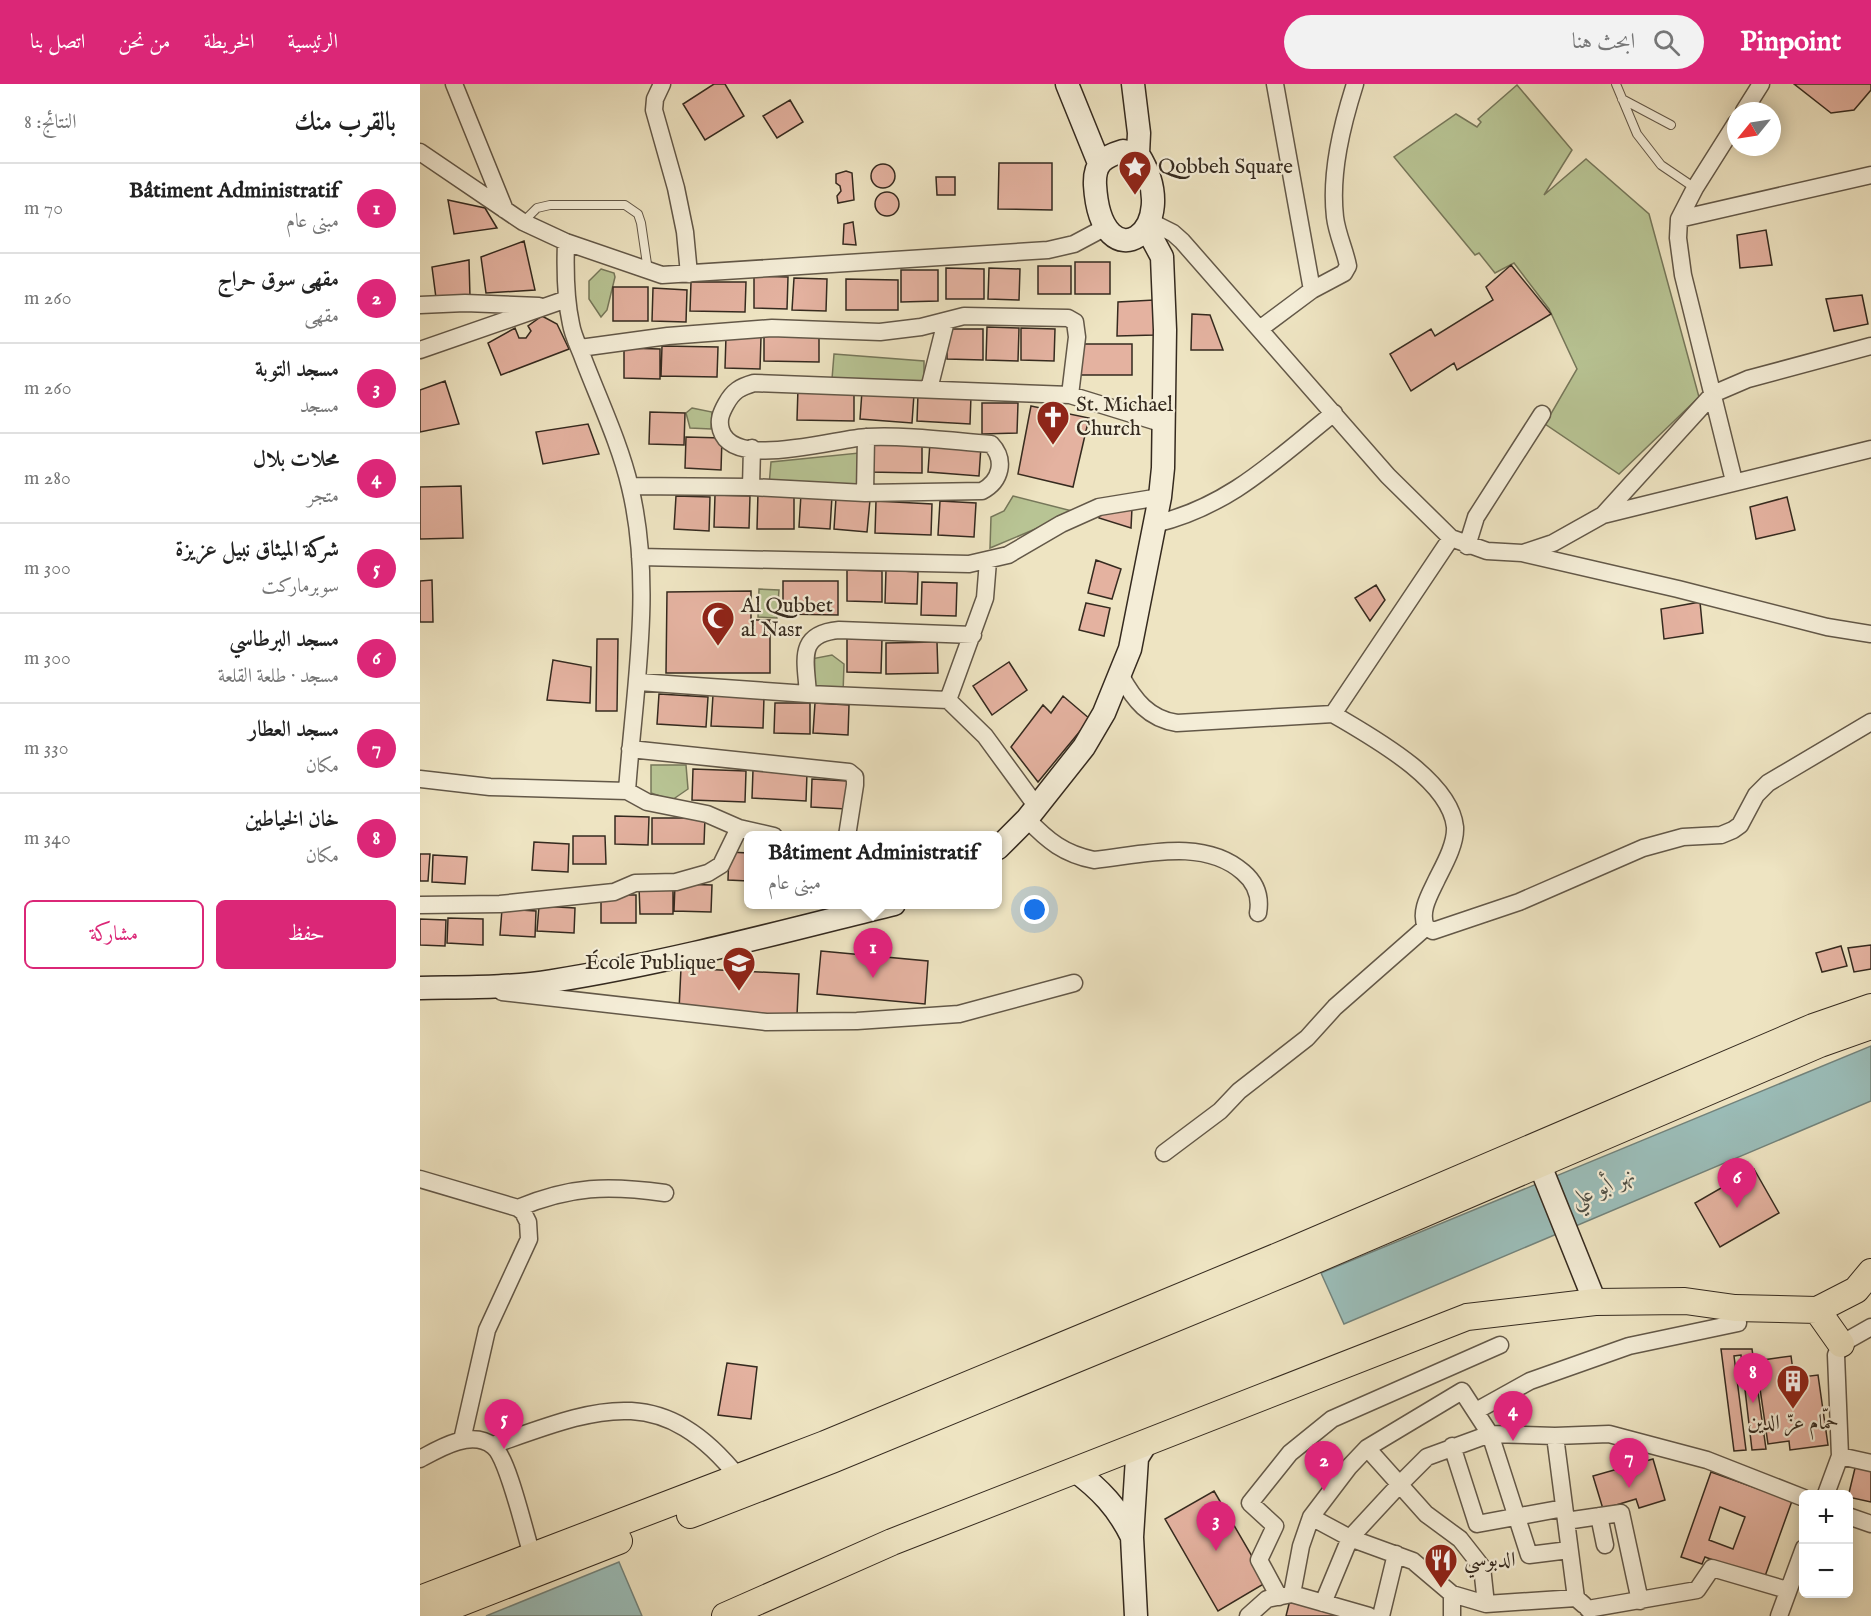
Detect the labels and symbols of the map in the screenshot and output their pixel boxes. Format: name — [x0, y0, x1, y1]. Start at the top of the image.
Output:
north arrow — [1727, 102, 1781, 156]
place icon: Qobbeh Square — [1117, 149, 1153, 196]
place label: Qobbeh Square — [1158, 154, 1293, 181]
place label: St. Michael Church — [1076, 392, 1173, 443]
church icon: St. Michael Church — [1035, 399, 1071, 446]
place label: Al Qubbet al Nasr — [740, 593, 833, 644]
mosque icon: Al Qubbet al Nasr — [700, 600, 736, 647]
your location — [1020, 895, 1049, 924]
pin: 1 — [854, 928, 892, 978]
school or university icon: École Publique — [721, 945, 757, 992]
place label: École Publique — [585, 949, 716, 977]
pin: 6 — [1718, 1158, 1756, 1208]
water label: نهر أبو علي — [1565, 1159, 1642, 1220]
pin: 8 — [1734, 1354, 1772, 1403]
building icon: حمّام عزّ الدين — [1775, 1363, 1811, 1410]
pin: 4 — [1494, 1392, 1532, 1441]
pin: 5 — [484, 1400, 524, 1449]
place label: حمّام عزّ الدين — [1747, 1407, 1839, 1440]
pin: 7 — [1610, 1438, 1648, 1488]
pin: 2 — [1304, 1442, 1344, 1491]
pin: 3 — [1196, 1502, 1236, 1551]
restaurant icon: الدبوسي — [1423, 1542, 1459, 1589]
place label: الدبوسي — [1464, 1547, 1516, 1579]

